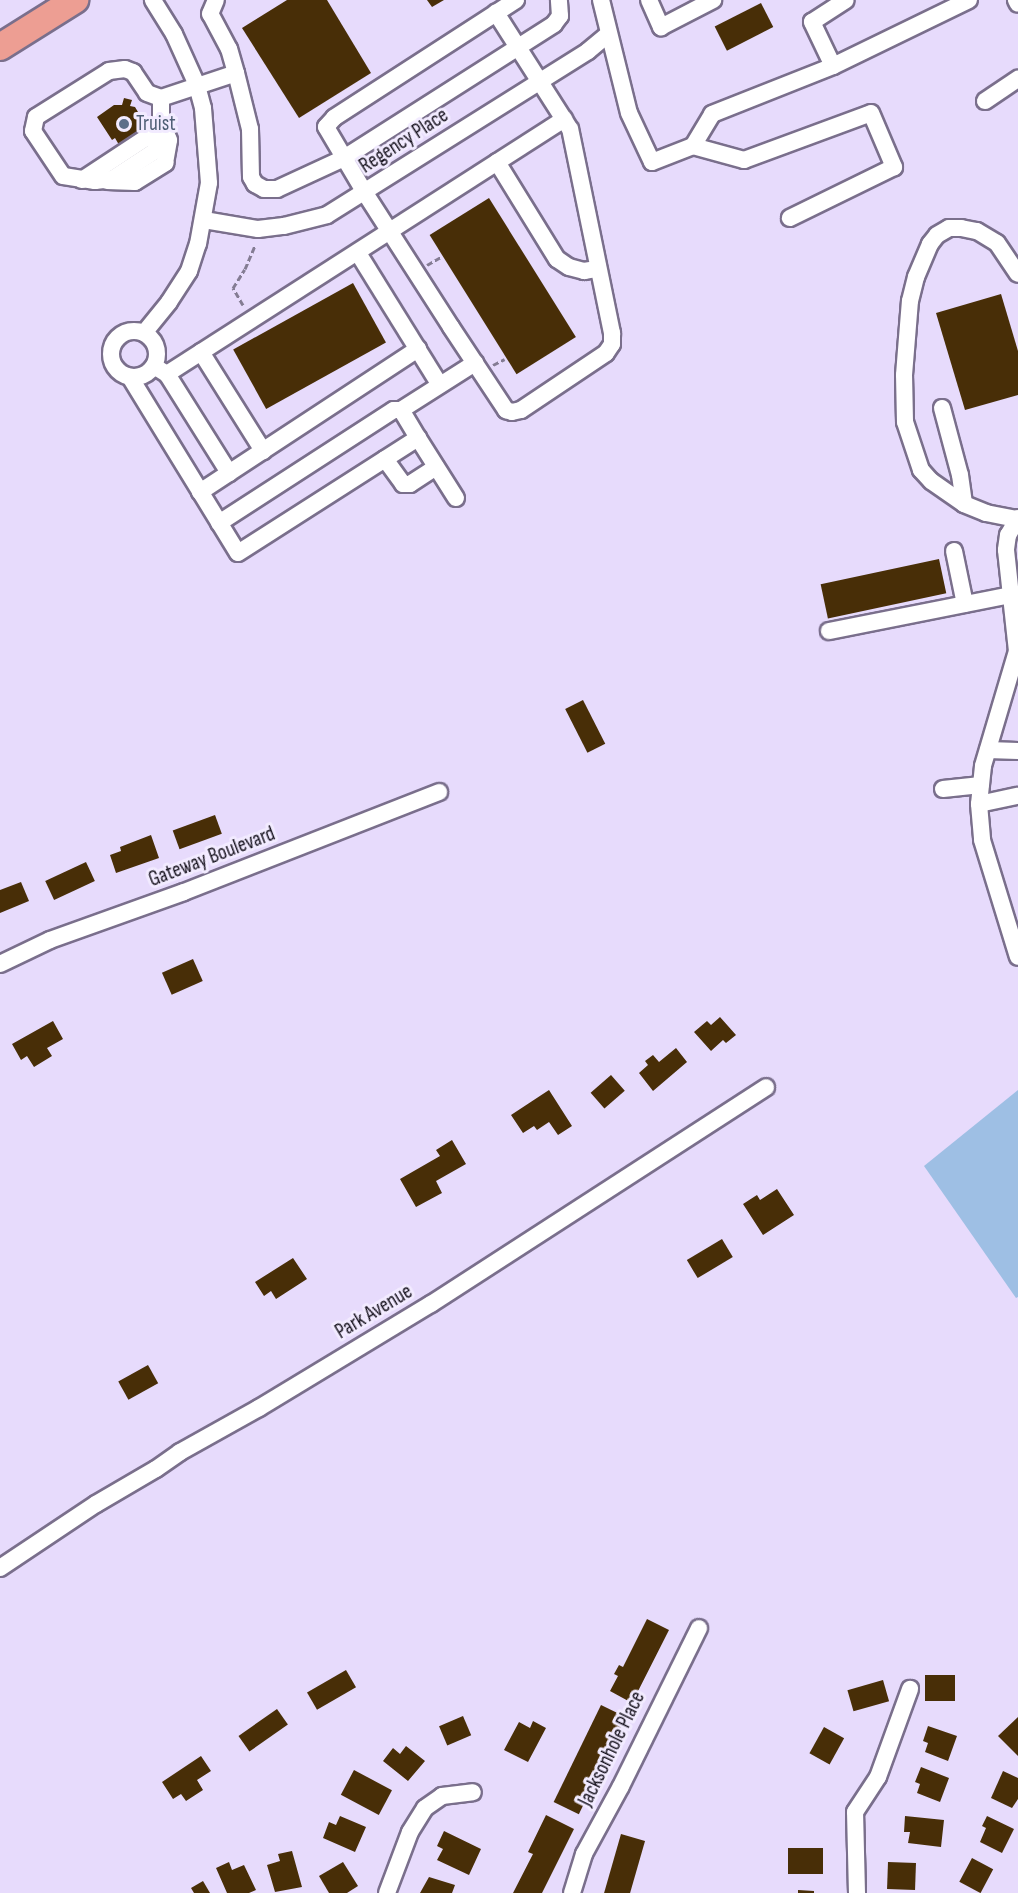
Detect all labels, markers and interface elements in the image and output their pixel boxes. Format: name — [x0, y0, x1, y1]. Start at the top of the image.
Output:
street label: Regency Place — [355, 103, 453, 179]
place label: Truist — [136, 111, 176, 137]
marker: Truist — [117, 117, 131, 131]
street label: Gateway Boulevard — [145, 821, 279, 893]
street label: Park Avenue — [331, 1279, 417, 1345]
street label: Jacksonhole Place — [573, 1687, 651, 1811]

